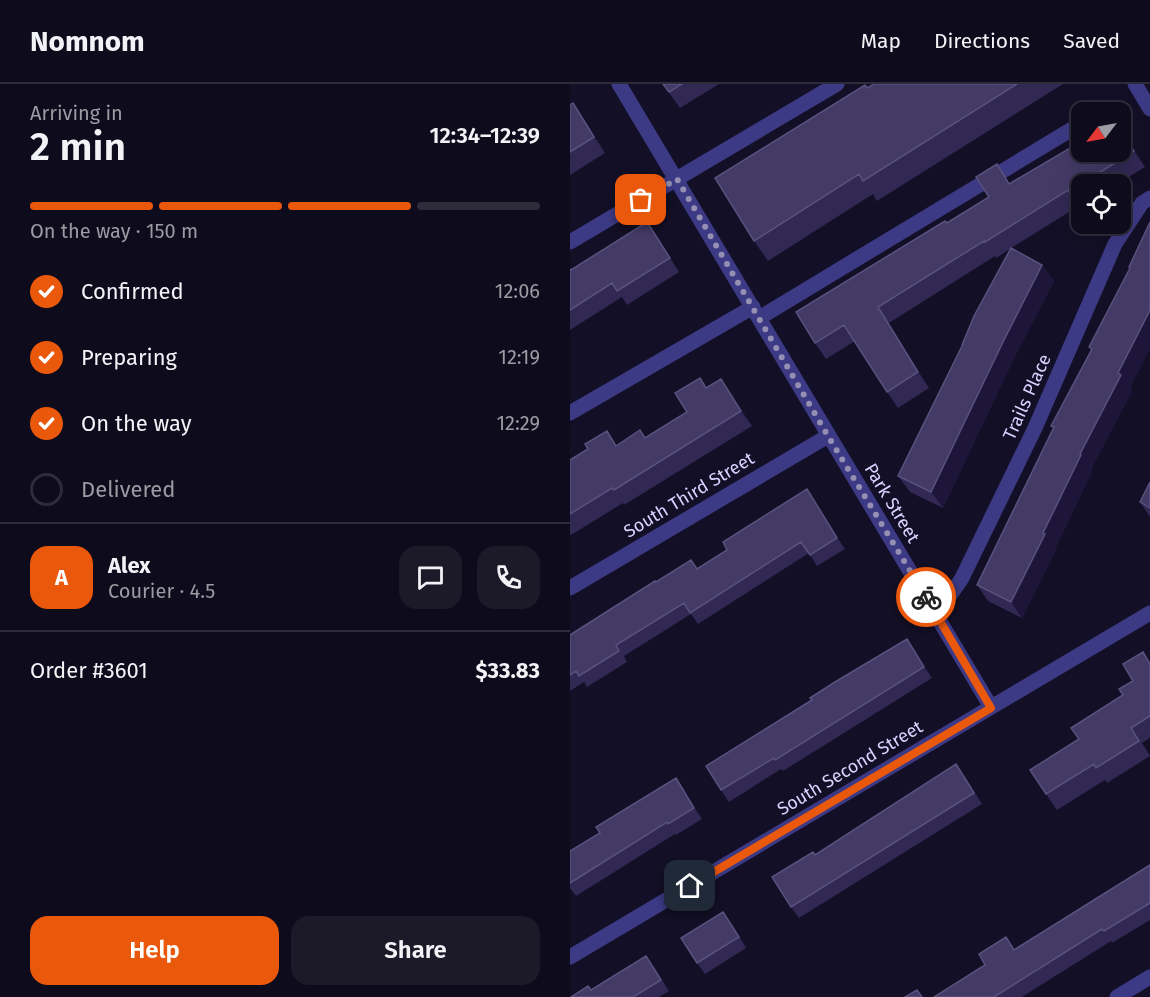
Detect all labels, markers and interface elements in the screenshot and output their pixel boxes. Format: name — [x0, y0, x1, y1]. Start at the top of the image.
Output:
text: Nomnom — [30, 25, 145, 58]
text: Map — [861, 28, 901, 54]
text: Directions — [934, 28, 1030, 54]
text: Saved — [1063, 28, 1120, 54]
text: Arriving in — [30, 101, 123, 125]
north arrow — [1071, 102, 1131, 162]
map controls — [1071, 102, 1131, 234]
text: 12:34–12:39 — [430, 122, 540, 149]
text: 2 min — [30, 124, 126, 170]
pin — [615, 174, 666, 225]
button: locate — [1071, 174, 1131, 234]
icon: bag — [624, 183, 657, 216]
text: On the way · 150 m — [30, 219, 198, 243]
icon: check — [30, 275, 63, 308]
text: Confirmed — [81, 278, 184, 305]
text: 12:06 — [495, 279, 540, 303]
icon: check — [30, 341, 63, 374]
text: Preparing — [81, 344, 177, 371]
text: 12:19 — [498, 345, 540, 369]
street label: Trails Place — [998, 351, 1056, 443]
icon: check — [30, 407, 63, 440]
text: On the way — [81, 410, 192, 437]
text: 12:29 — [496, 411, 540, 435]
street label: South Third Street — [620, 447, 759, 543]
street label: Park Street — [860, 459, 925, 547]
text: Delivered — [81, 476, 176, 503]
button: chat — [399, 546, 462, 609]
button: phone — [477, 546, 540, 609]
text: Alex — [108, 552, 151, 579]
text: A — [55, 564, 68, 591]
courier — [896, 567, 956, 627]
text: Courier · 4.5 — [108, 579, 215, 603]
icon: bike — [910, 581, 943, 614]
text: Order #3601 — [30, 657, 148, 684]
text: $33.83 — [476, 657, 540, 684]
street label: South Second Street — [773, 716, 927, 820]
pin — [664, 860, 715, 911]
icon: home — [673, 869, 706, 902]
button: Help — [30, 916, 279, 985]
button: Share — [291, 916, 540, 985]

